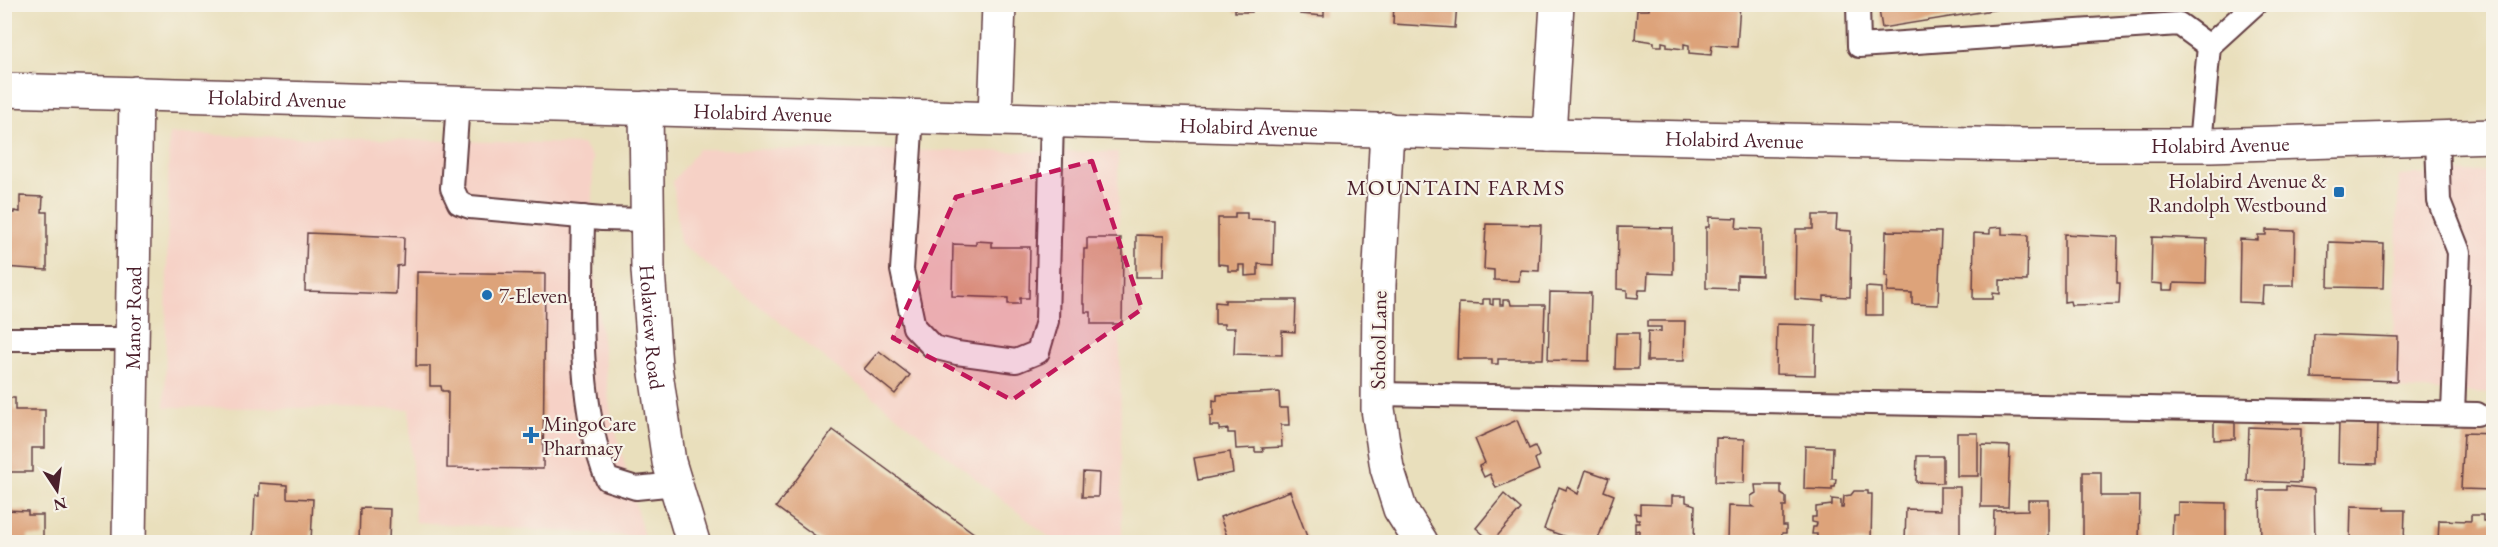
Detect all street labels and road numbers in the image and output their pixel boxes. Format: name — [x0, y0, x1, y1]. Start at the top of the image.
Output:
street label: Holabird Avenue — [207, 82, 347, 113]
street label: Holabird Avenue — [693, 97, 832, 128]
street label: Holabird Avenue — [1179, 111, 1318, 142]
street label: Holabird Avenue — [1665, 124, 1804, 154]
street label: Holabird Avenue — [2151, 129, 2290, 159]
street label: Holaview Road — [634, 263, 672, 391]
street label: Manor Road — [118, 266, 147, 370]
street label: School Lane — [1364, 290, 1392, 390]

